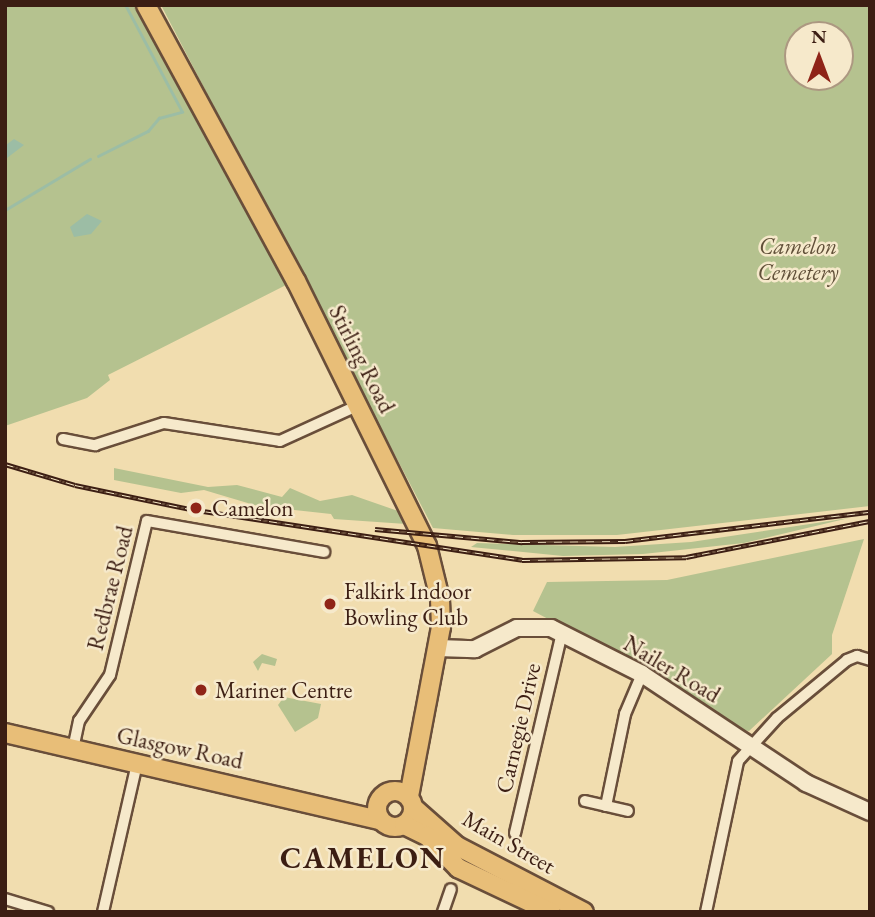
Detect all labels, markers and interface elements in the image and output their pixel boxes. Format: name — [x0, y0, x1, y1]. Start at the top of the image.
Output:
north arrow — [784, 21, 854, 91]
text: N — [811, 24, 827, 49]
park label: Camelon Cemetery — [758, 232, 838, 286]
street label: Stirling Road — [323, 300, 401, 418]
place label: Camelon — [212, 494, 293, 522]
marker: Camelon — [186, 498, 206, 518]
street label: Redbrae Road — [81, 523, 139, 653]
place label: Falkirk Indoor Bowling Club — [344, 577, 471, 631]
marker: Falkirk Indoor Bowling Club — [322, 596, 338, 612]
street label: Nailer Road — [619, 629, 725, 709]
street label: Carnegie Drive — [490, 660, 546, 796]
place label: Mariner Centre — [215, 676, 352, 704]
marker: Mariner Centre — [193, 682, 209, 698]
street label: Glasgow Road — [114, 721, 246, 775]
street label: Main Street — [458, 804, 560, 880]
district label: CAMELON — [281, 840, 445, 876]

